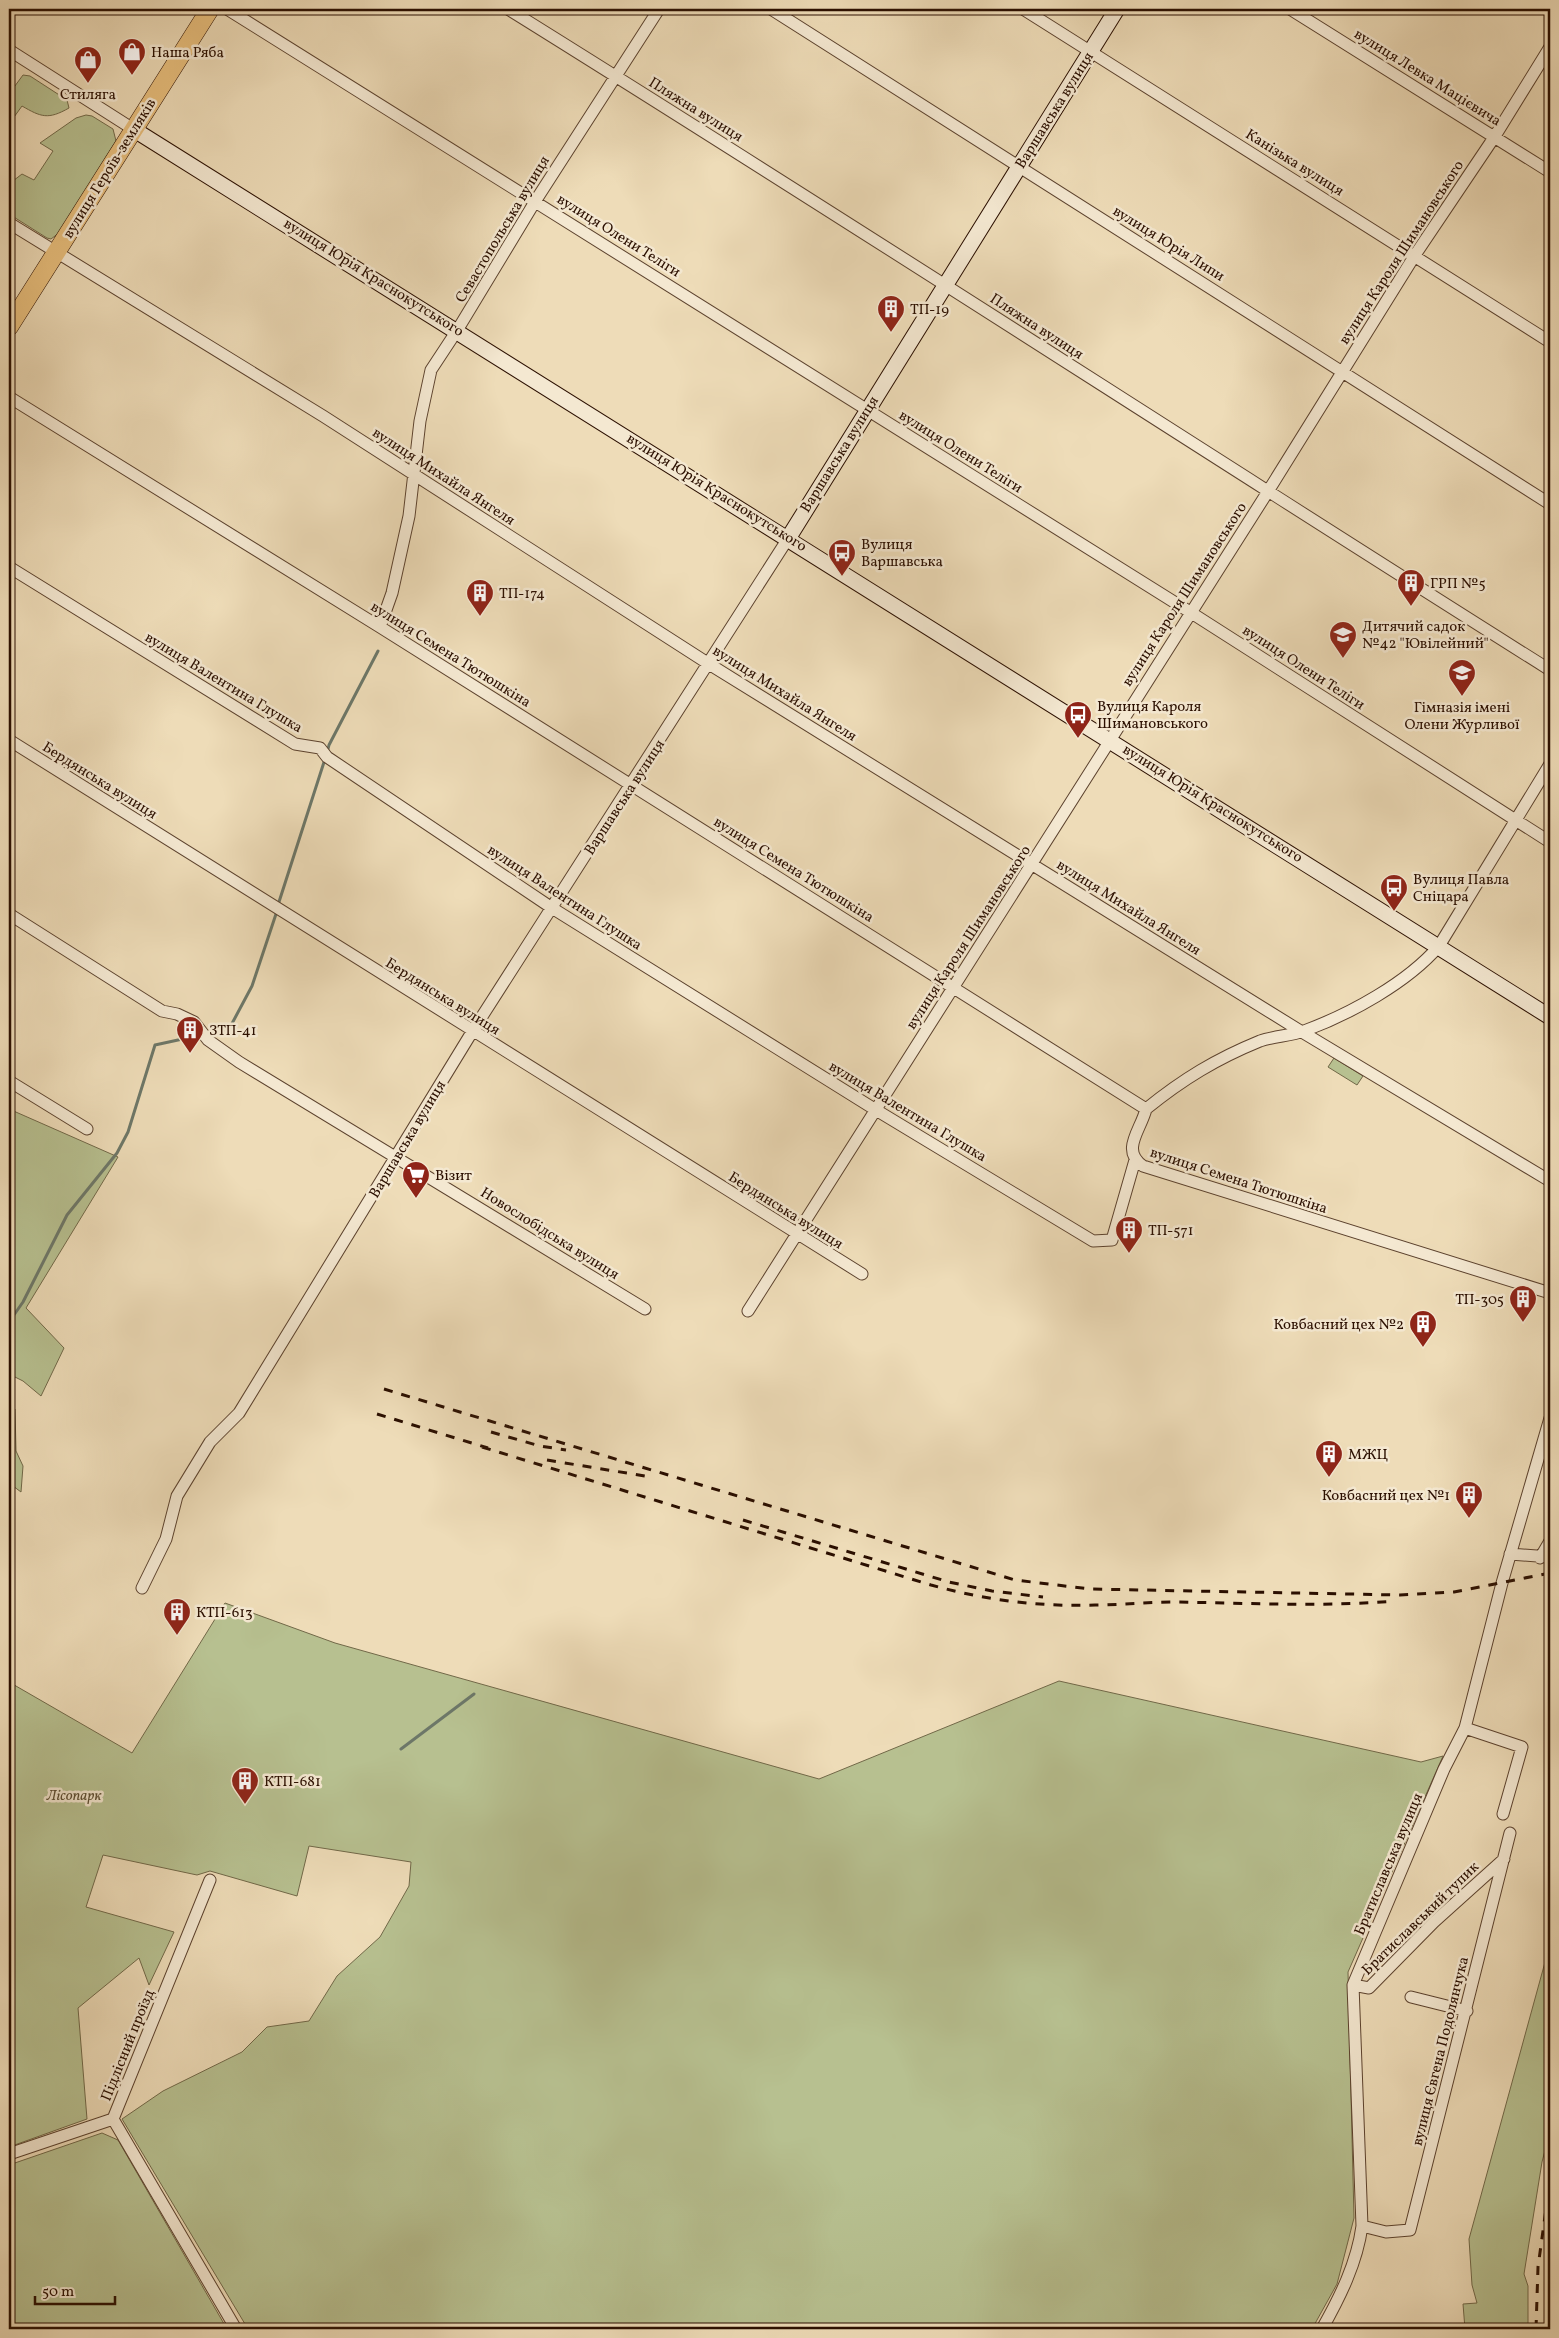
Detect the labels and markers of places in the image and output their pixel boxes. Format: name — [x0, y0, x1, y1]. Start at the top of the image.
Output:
shop icon: Наша Ряба — [117, 37, 147, 76]
place label: Наша Ряба — [151, 43, 224, 64]
shop icon: Стиляга — [73, 45, 103, 84]
place label: Стиляга — [60, 85, 116, 106]
building icon: ТП-19 — [876, 294, 906, 333]
place label: ТП-19 — [910, 300, 949, 321]
place label: Вулиця Варшавська — [861, 535, 943, 573]
bus stop icon: Вулиця Варшавська — [827, 538, 857, 577]
building icon: ГРП №5 — [1396, 568, 1426, 607]
place label: ГРП №5 — [1430, 574, 1486, 595]
building icon: ТП-174 — [465, 578, 495, 617]
place label: ТП-174 — [499, 584, 545, 605]
place label: Дитячий садок №42 "Ювілейний" — [1362, 617, 1489, 655]
school or university icon: Дитячий садок №42 "Ювілейний" — [1328, 620, 1358, 659]
school or university icon: Гімназія імені Олени Журливої — [1447, 658, 1477, 697]
place label: Вулиця Кароля Шимановського — [1097, 697, 1208, 735]
place label: Гімназія імені Олени Журливої — [1404, 698, 1520, 736]
bus stop icon: Вулиця Кароля Шимановського — [1063, 700, 1093, 739]
place label: Вулиця Павла Сніцара — [1413, 870, 1509, 908]
bus stop icon: Вулиця Павла Сніцара — [1379, 873, 1409, 912]
building icon: ЗТП-41 — [175, 1015, 205, 1054]
place label: ЗТП-41 — [209, 1021, 257, 1042]
supermarket icon: Візит — [401, 1160, 431, 1199]
place label: Візит — [435, 1166, 472, 1187]
building icon: ТП-571 — [1114, 1215, 1144, 1254]
place label: ТП-571 — [1148, 1221, 1194, 1242]
building icon: ТП-305 — [1508, 1284, 1538, 1323]
place label: ТП-305 — [1455, 1290, 1504, 1311]
building icon: Ковбасний цех №2 — [1408, 1309, 1438, 1348]
place label: Ковбасний цех №2 — [1274, 1315, 1404, 1336]
building icon: МЖЦ — [1314, 1439, 1344, 1478]
place label: МЖЦ — [1348, 1445, 1389, 1466]
building icon: Ковбасний цех №1 — [1454, 1480, 1484, 1519]
place label: Ковбасний цех №1 — [1322, 1486, 1450, 1507]
building icon: КТП-613 — [162, 1597, 192, 1636]
place label: КТП-613 — [196, 1603, 253, 1624]
building icon: КТП-681 — [230, 1766, 260, 1805]
place label: КТП-681 — [264, 1772, 321, 1793]

